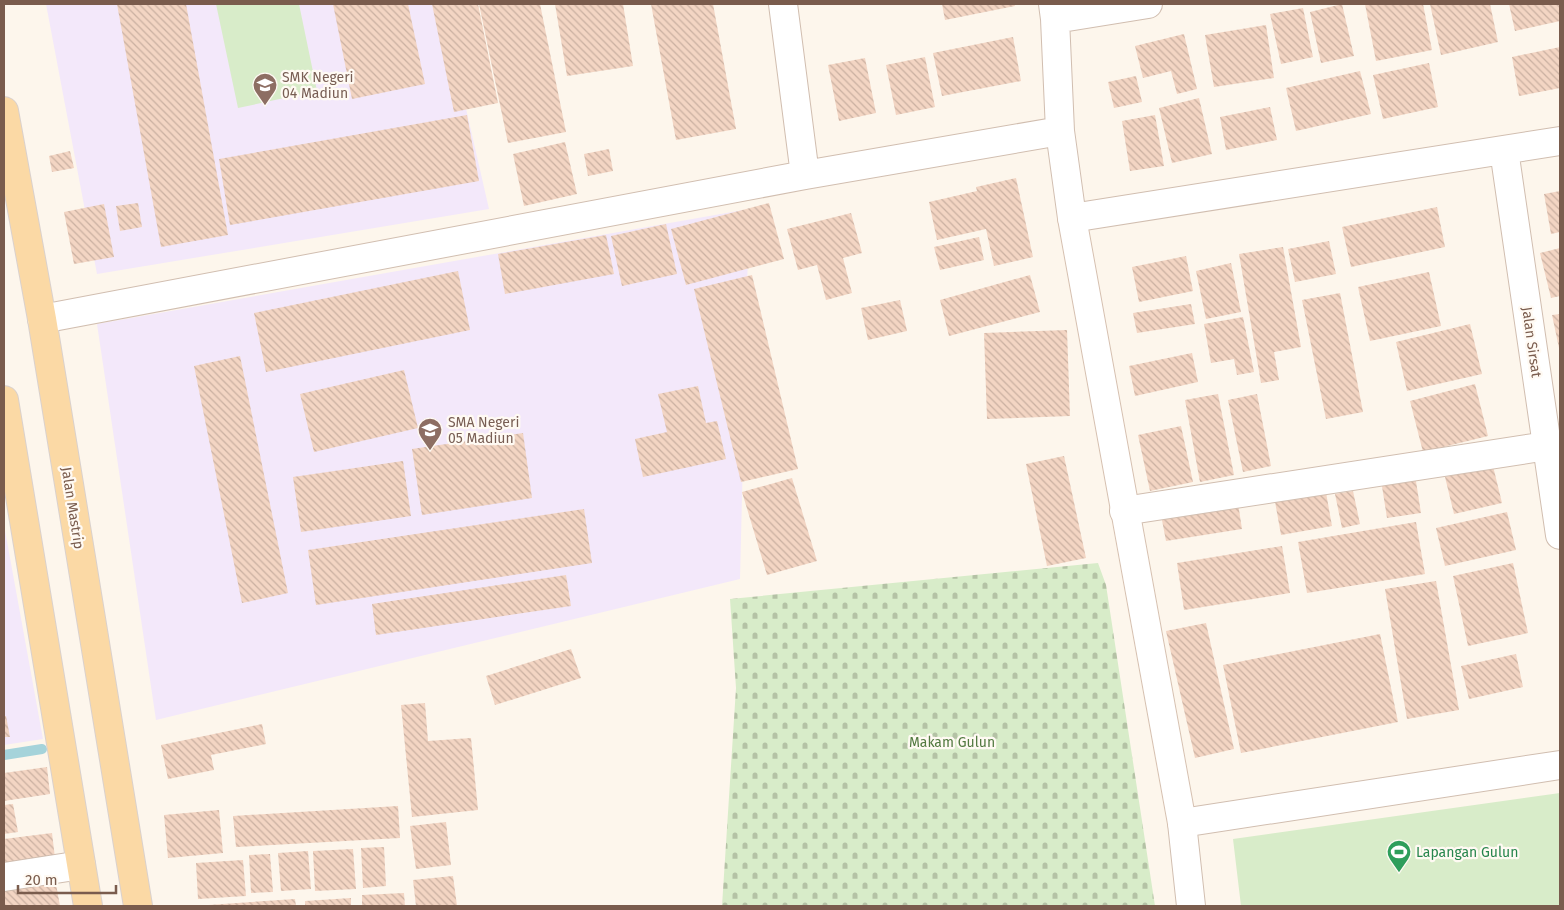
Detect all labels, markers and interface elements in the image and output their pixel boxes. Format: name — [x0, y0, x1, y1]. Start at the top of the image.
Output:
place label: SMK Negeri 04 Madiun — [282, 69, 354, 102]
school or university icon: SMK Negeri 04 Madiun — [252, 72, 278, 106]
street label: Jalan Sirsat — [1518, 306, 1545, 379]
place label: SMA Negeri 05 Madiun — [448, 414, 519, 447]
school or university icon: SMA Negeri 05 Madiun — [417, 417, 443, 451]
street label: Jalan Mastrip — [58, 466, 87, 550]
park label: Makam Gulun — [909, 734, 995, 751]
sports icon: Lapangan Gulun — [1386, 839, 1412, 873]
place label: Lapangan Gulun — [1416, 844, 1518, 861]
scale bar — [18, 862, 115, 894]
text: 20 m — [25, 871, 58, 889]

